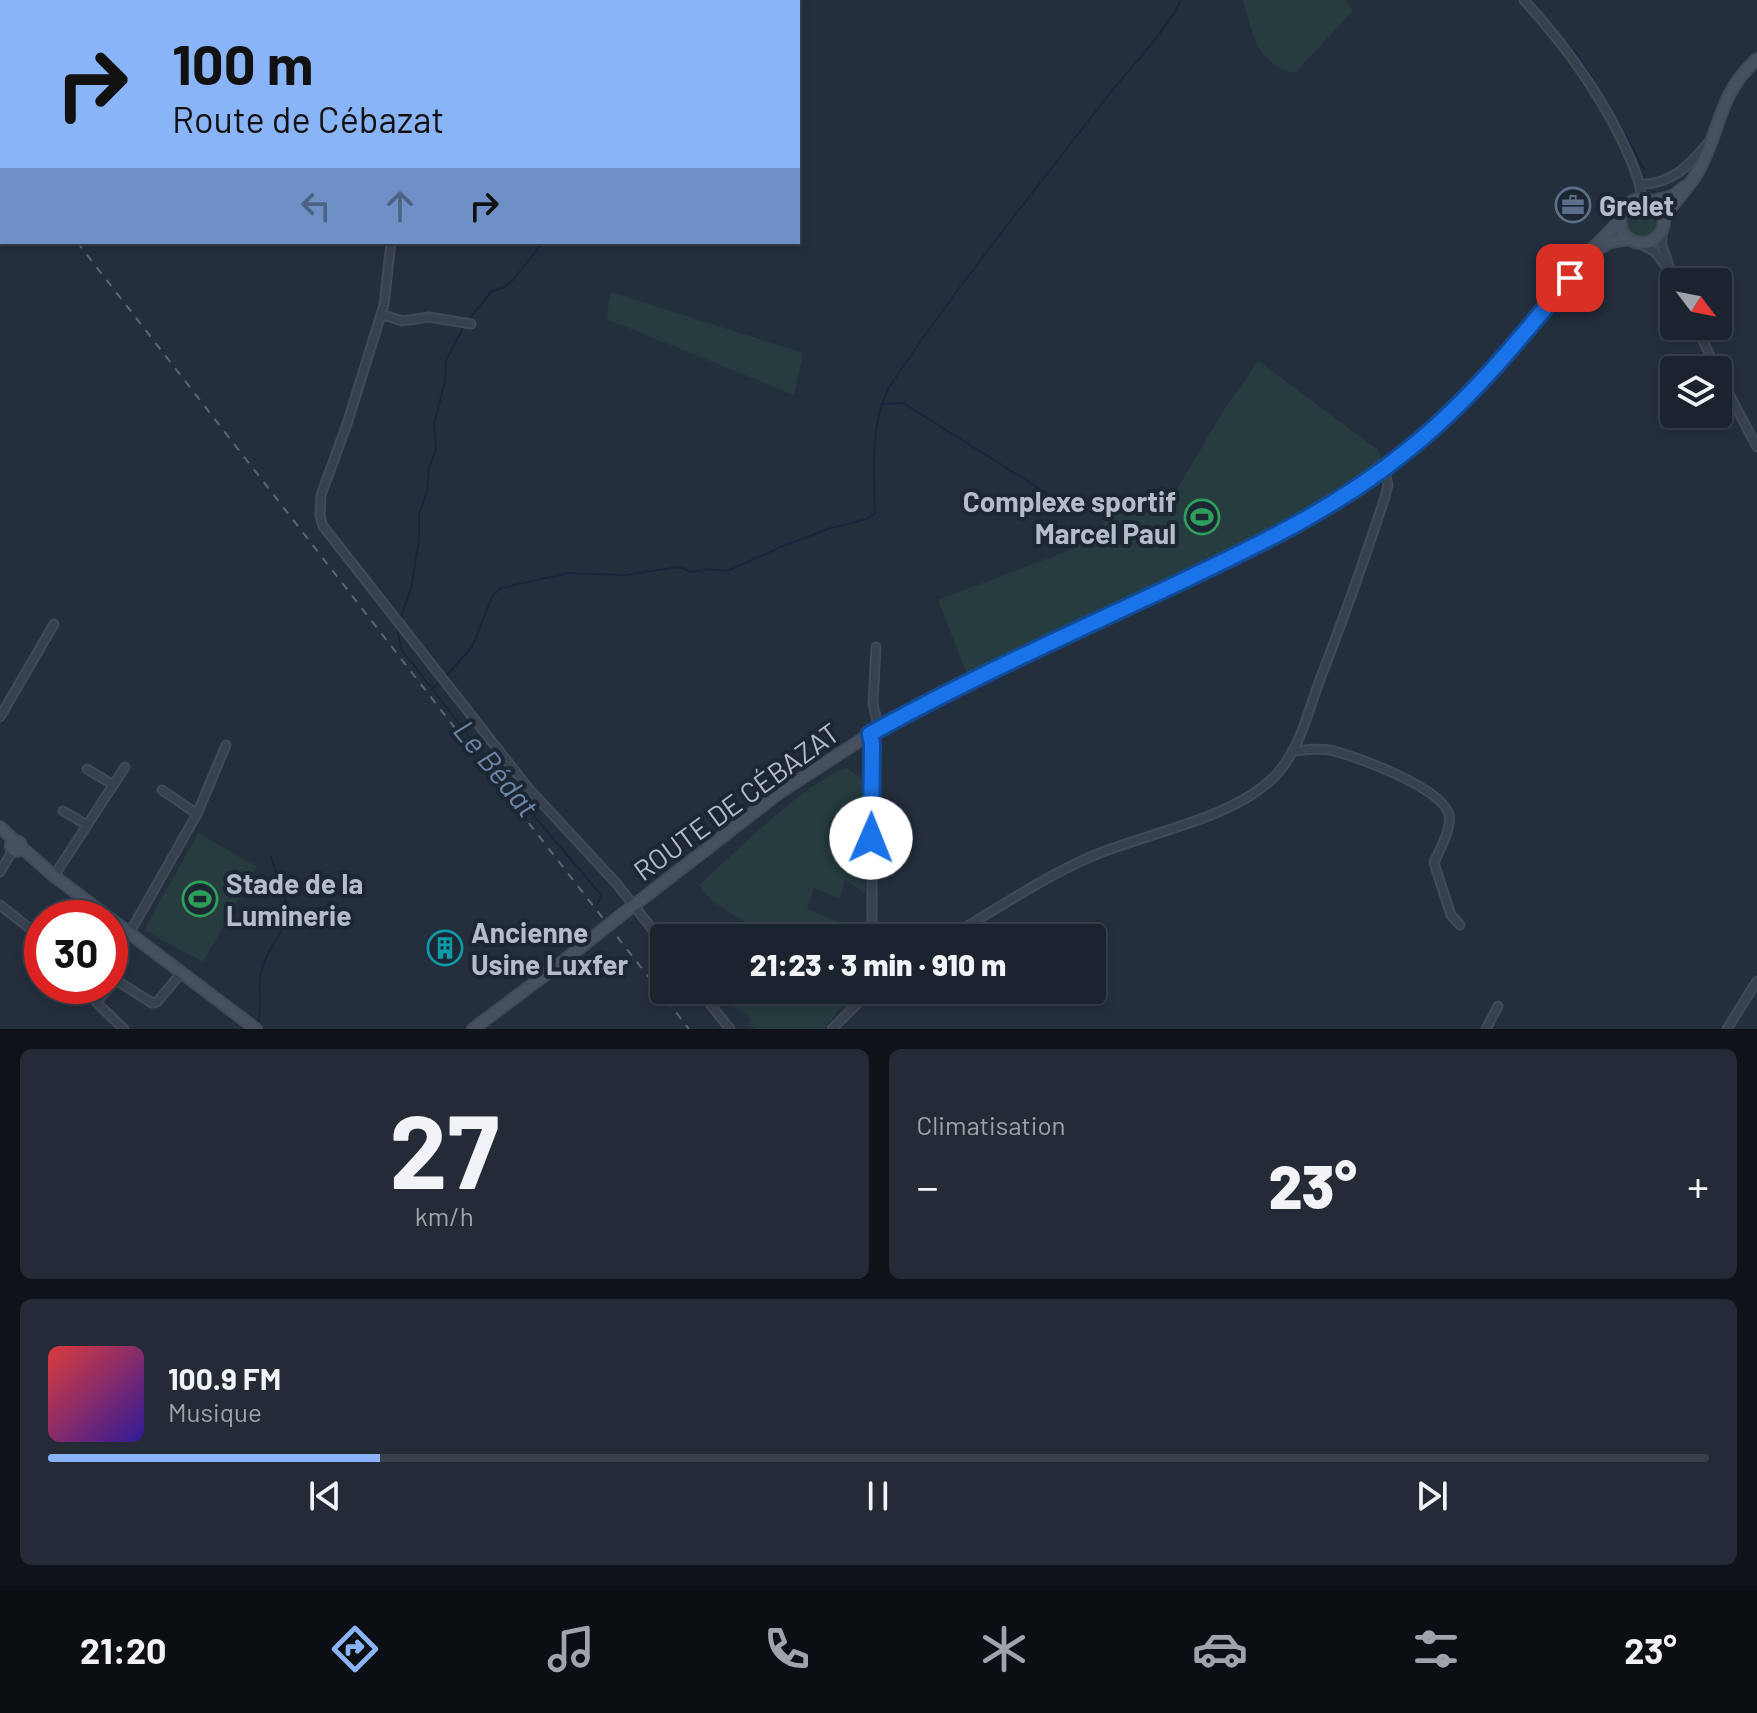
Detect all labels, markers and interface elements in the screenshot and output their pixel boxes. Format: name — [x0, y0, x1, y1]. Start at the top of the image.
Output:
text: 100 m — [172, 29, 314, 96]
icon: right — [40, 32, 144, 136]
text: Route de Cébazat — [172, 97, 444, 140]
icon: left — [294, 184, 338, 228]
icon: ahead — [378, 184, 422, 228]
icon: right — [462, 184, 506, 228]
office icon: Grelet — [1554, 186, 1592, 224]
place label: Grelet — [1599, 188, 1674, 222]
pin — [1536, 244, 1604, 312]
icon: arrive — [1548, 256, 1592, 300]
north arrow — [1660, 268, 1732, 340]
map controls — [1660, 268, 1732, 428]
button: layers — [1660, 356, 1732, 428]
place label: Complexe sportif Marcel Paul — [963, 484, 1176, 550]
sports icon: Complexe sportif Marcel Paul — [1183, 498, 1221, 536]
water label: Le Bédat — [447, 712, 547, 824]
street label: ROUTE DE CÉBAZAT — [627, 715, 845, 887]
position arrow — [829, 796, 913, 880]
place label: Stade de la Luminerie — [226, 866, 363, 932]
sports icon: Stade de la Luminerie — [181, 880, 219, 918]
speed limit sign: 30 — [24, 900, 128, 1004]
place label: Ancienne Usine Luxfer — [471, 915, 629, 981]
building icon: Ancienne Usine Luxfer — [426, 929, 464, 967]
text: 21:23 · 3 min · 910 m — [750, 946, 1006, 982]
text: 27 — [389, 1085, 499, 1210]
text: Climatisation — [917, 1109, 1066, 1140]
text: 23° — [1269, 1149, 1357, 1221]
text: − — [917, 1159, 939, 1212]
text: + — [1687, 1159, 1709, 1212]
text: km/h — [415, 1200, 474, 1231]
text: 100.9 FM — [168, 1360, 281, 1396]
text: Musique — [168, 1396, 262, 1427]
icon: previous — [303, 1474, 347, 1518]
icon: pause — [856, 1474, 900, 1518]
icon: next — [1410, 1474, 1454, 1518]
icon: directions — [327, 1621, 383, 1677]
icon: music — [543, 1621, 599, 1677]
icon: phone — [759, 1621, 815, 1677]
icon: climate — [976, 1621, 1032, 1677]
icon: car — [1192, 1621, 1248, 1677]
icon: filters — [1408, 1621, 1464, 1677]
text: 21:20 — [80, 1628, 167, 1671]
text: 23° — [1624, 1628, 1677, 1671]

